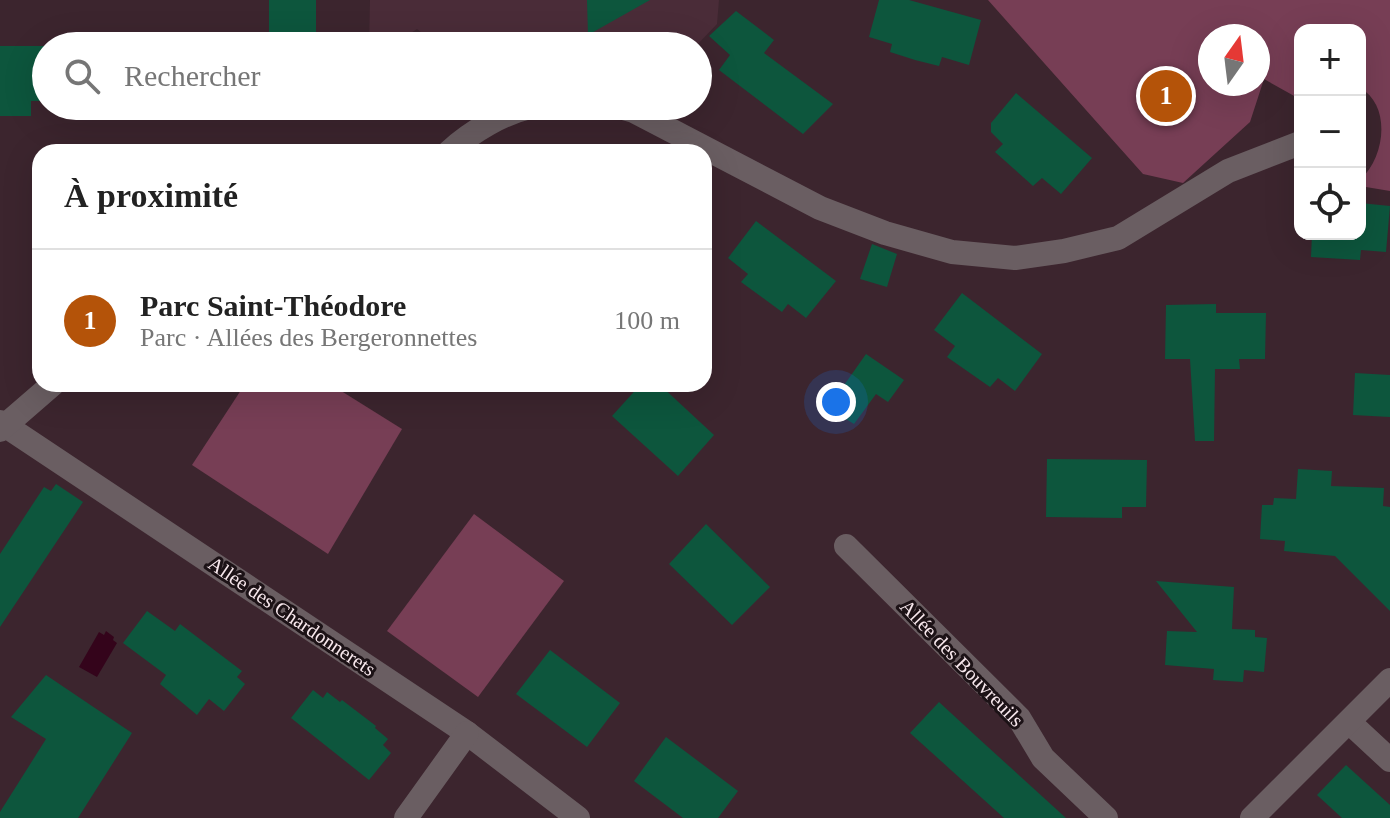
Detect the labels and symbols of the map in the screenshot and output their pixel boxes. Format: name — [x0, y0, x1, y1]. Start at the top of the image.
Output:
north arrow — [1198, 24, 1270, 96]
pin: 1 — [1140, 66, 1192, 126]
your location — [816, 382, 856, 422]
street label: Allée des Chardonnerets — [204, 552, 380, 680]
street label: Allée des Bouvreuils — [896, 595, 1028, 731]

